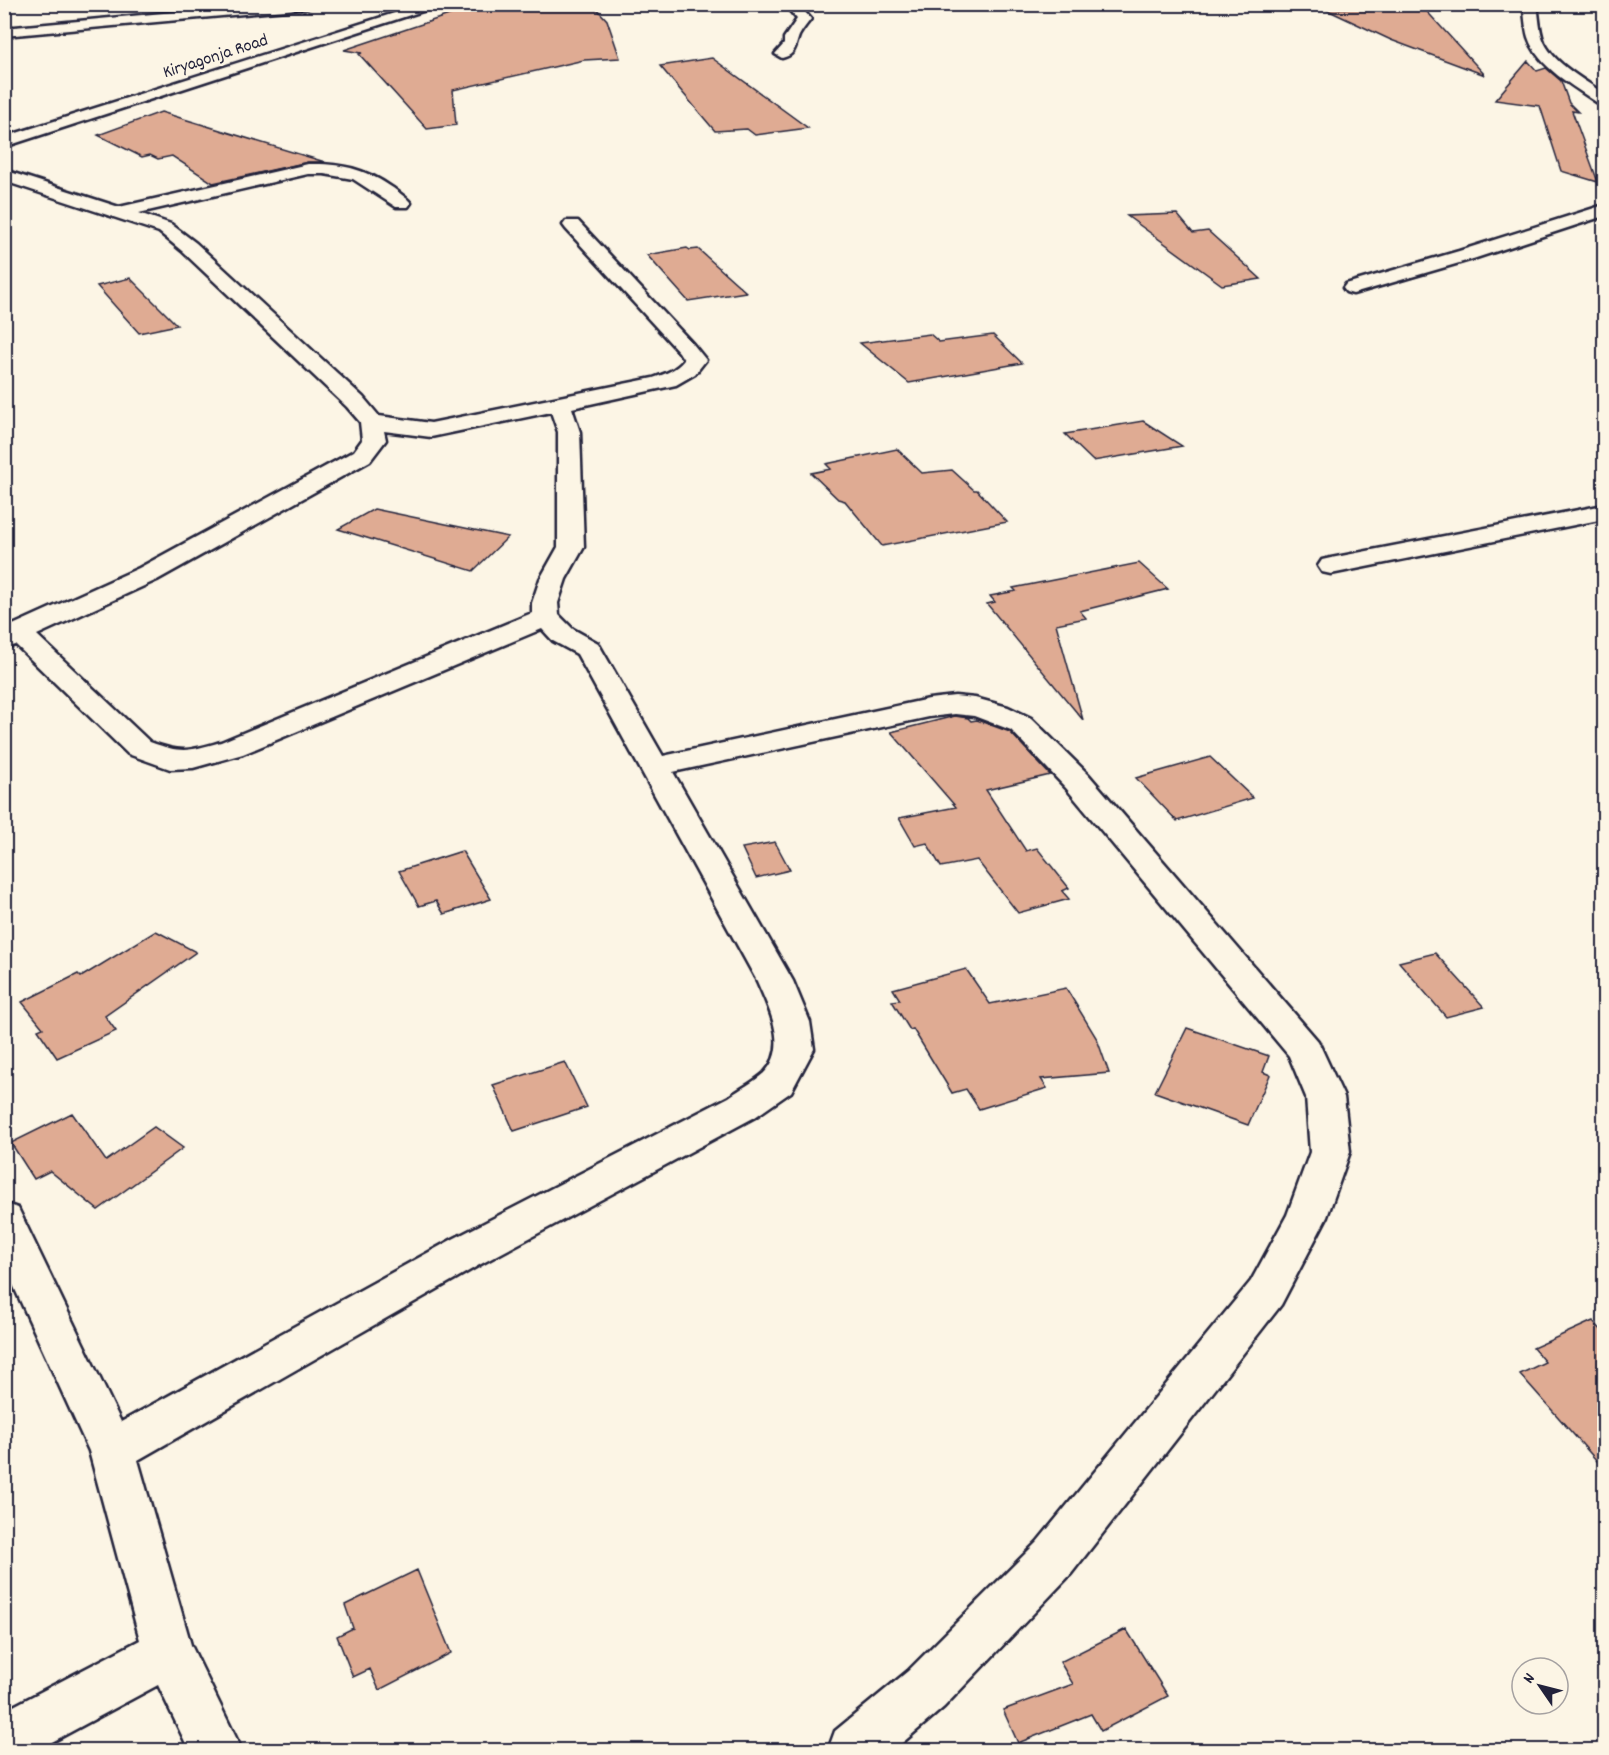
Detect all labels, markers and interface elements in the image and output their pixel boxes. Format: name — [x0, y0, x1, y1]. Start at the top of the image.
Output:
street label: Kiryagonja Road — [160, 29, 272, 86]
north arrow — [1510, 1656, 1570, 1716]
text: N — [1518, 1669, 1542, 1689]

